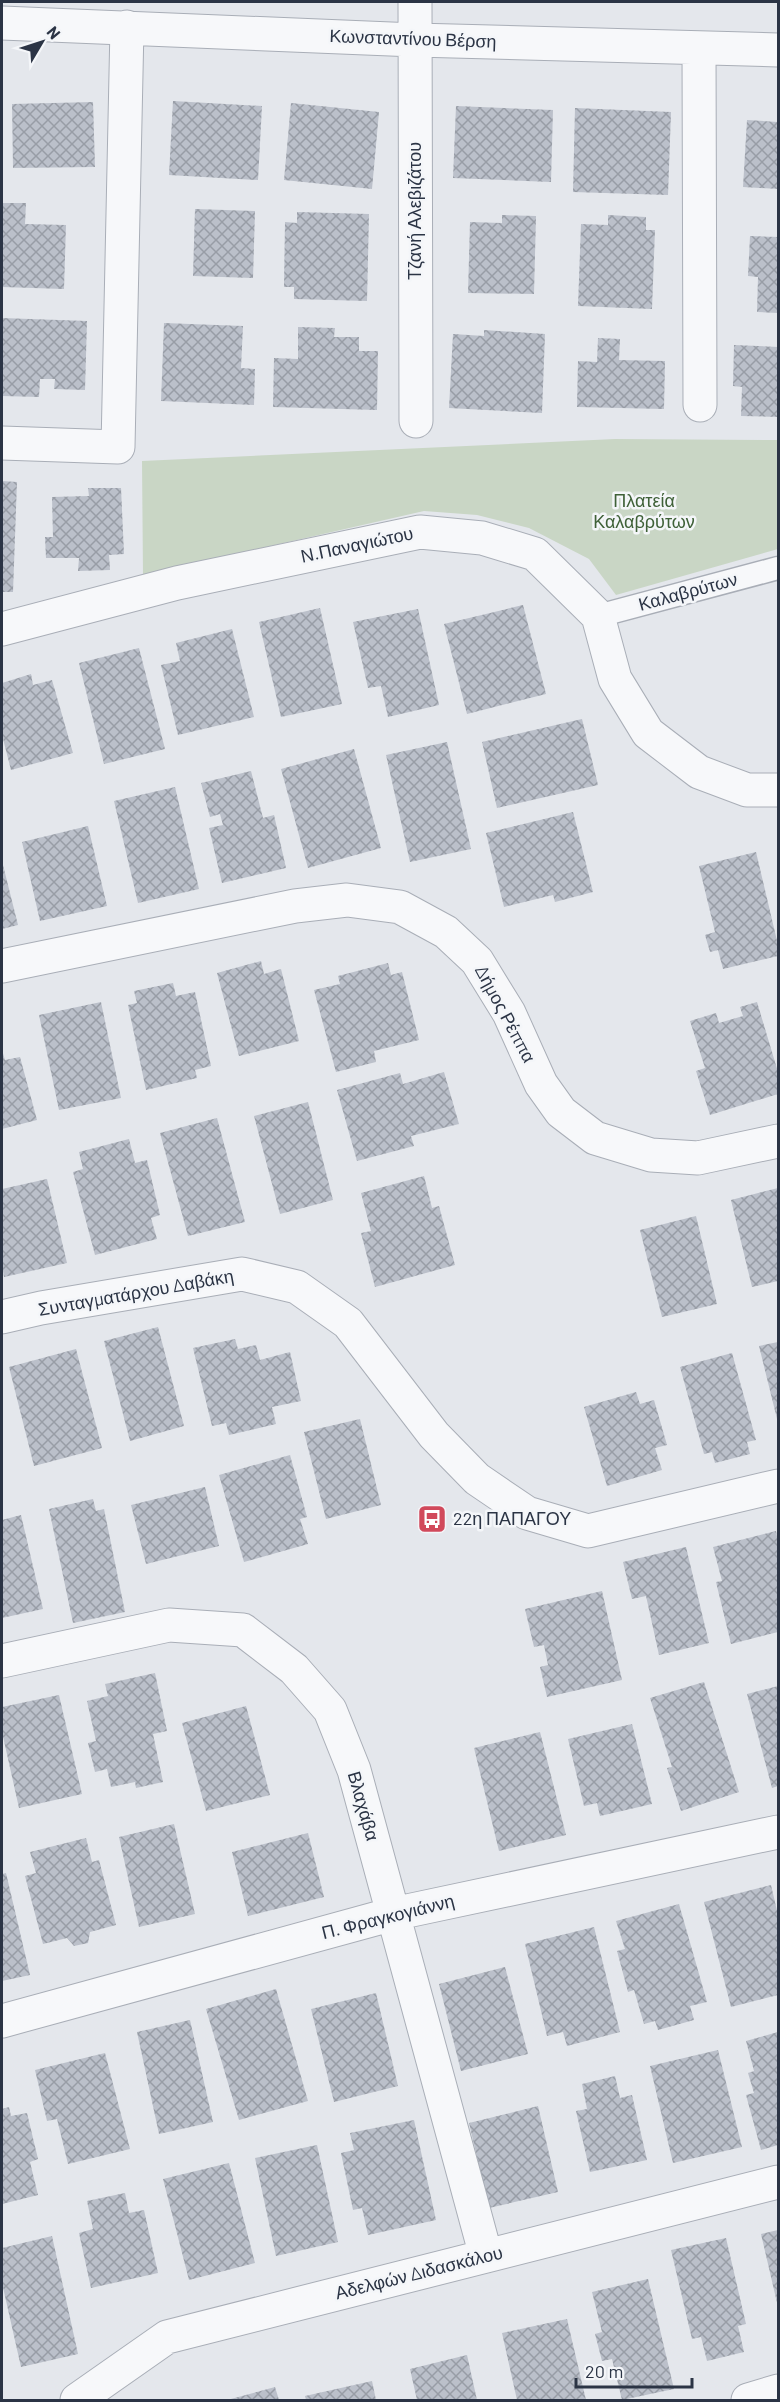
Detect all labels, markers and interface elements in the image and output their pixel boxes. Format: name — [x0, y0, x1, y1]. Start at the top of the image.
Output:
north arrow — [12, 12, 72, 72]
text: N — [43, 22, 65, 42]
street label: Κωνσταντίνου Βέρση — [329, 24, 497, 52]
street label: Τζανή Αλεβιζάτου — [403, 142, 425, 280]
park label: Πλατεία Καλαβρύτων — [593, 489, 695, 532]
street label: Ν.Παναγιώτου — [299, 521, 415, 567]
street label: Καλαβρύτων — [636, 567, 740, 615]
street label: Δήμος Ρέππα — [471, 961, 541, 1066]
street label: Συνταγματάρχου Δαβάκη — [36, 1264, 235, 1320]
bus stop icon: 22η ΠΑΠΑΓΟΥ — [416, 1503, 448, 1535]
place label: 22η ΠΑΠΑΓΟΥ — [453, 1507, 571, 1529]
street label: Βλαχάβα — [344, 1768, 384, 1843]
street label: Π. Φραγκογιάννη — [319, 1889, 456, 1943]
street label: Αδελφών Διδασκάλου — [333, 2241, 505, 2303]
scale bar — [576, 2351, 692, 2389]
text: 20 m — [585, 2360, 623, 2382]

